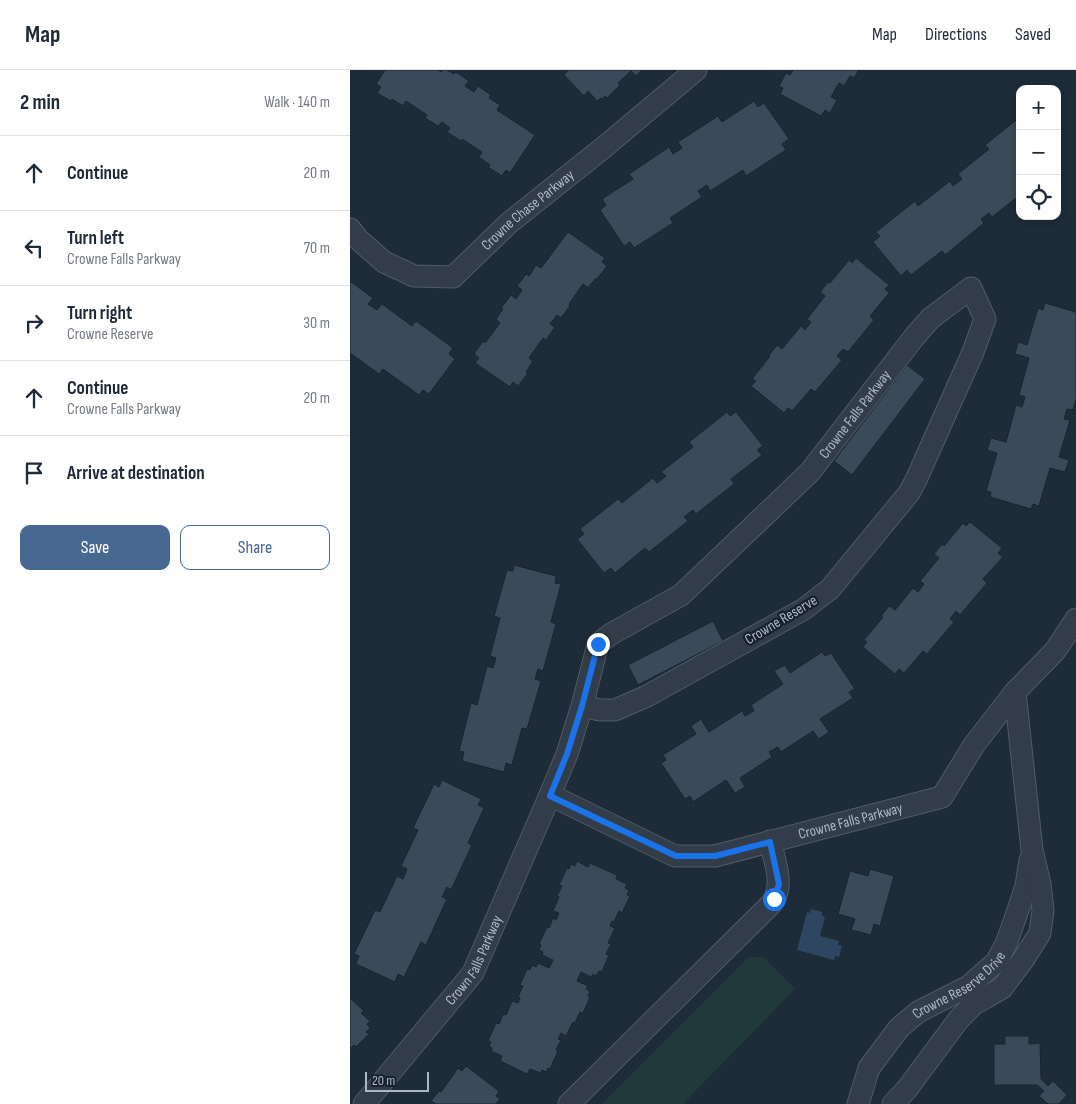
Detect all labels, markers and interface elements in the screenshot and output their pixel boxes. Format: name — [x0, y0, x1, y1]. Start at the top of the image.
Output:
text: Map — [25, 20, 60, 49]
text: Map — [872, 24, 897, 45]
text: Directions — [925, 24, 987, 45]
text: Saved — [1015, 24, 1051, 45]
map controls — [1016, 85, 1061, 220]
button: + — [1016, 85, 1061, 130]
text: 2 min — [20, 90, 60, 115]
text: Walk · 140 m — [264, 93, 330, 112]
button: − — [1016, 130, 1061, 175]
icon: ahead — [20, 159, 48, 187]
text: Continue — [67, 162, 128, 185]
text: 20 m — [303, 164, 330, 183]
street label: Crowne Chase Parkway — [477, 165, 578, 254]
button: locate — [1016, 175, 1061, 220]
text: Turn left — [67, 227, 124, 250]
icon: left — [20, 234, 48, 262]
text: 70 m — [304, 239, 330, 258]
text: Crowne Falls Parkway — [67, 250, 181, 269]
text: Turn right — [67, 302, 132, 325]
icon: right — [20, 309, 48, 337]
text: 30 m — [303, 314, 330, 333]
text: Crowne Reserve — [67, 325, 153, 344]
street label: Crowne Falls Parkway — [814, 366, 895, 462]
text: Continue — [67, 377, 128, 400]
icon: ahead — [20, 384, 48, 412]
text: 20 m — [303, 389, 330, 408]
text: Crowne Falls Parkway — [67, 400, 181, 419]
icon: arrive — [20, 459, 48, 487]
text: Arrive at destination — [67, 462, 205, 485]
button: Save — [20, 525, 170, 570]
button: Share — [180, 525, 330, 570]
street label: Crowne Reserve — [741, 591, 821, 649]
route end — [587, 633, 610, 656]
street label: Crowne Falls Parkway — [796, 798, 905, 843]
route start — [763, 888, 786, 911]
street label: Crown Falls Parkway — [441, 912, 506, 1009]
street label: Crowne Reserve Drive — [908, 948, 1010, 1023]
scale bar — [365, 1069, 429, 1092]
text: 20 m — [372, 1072, 395, 1089]

